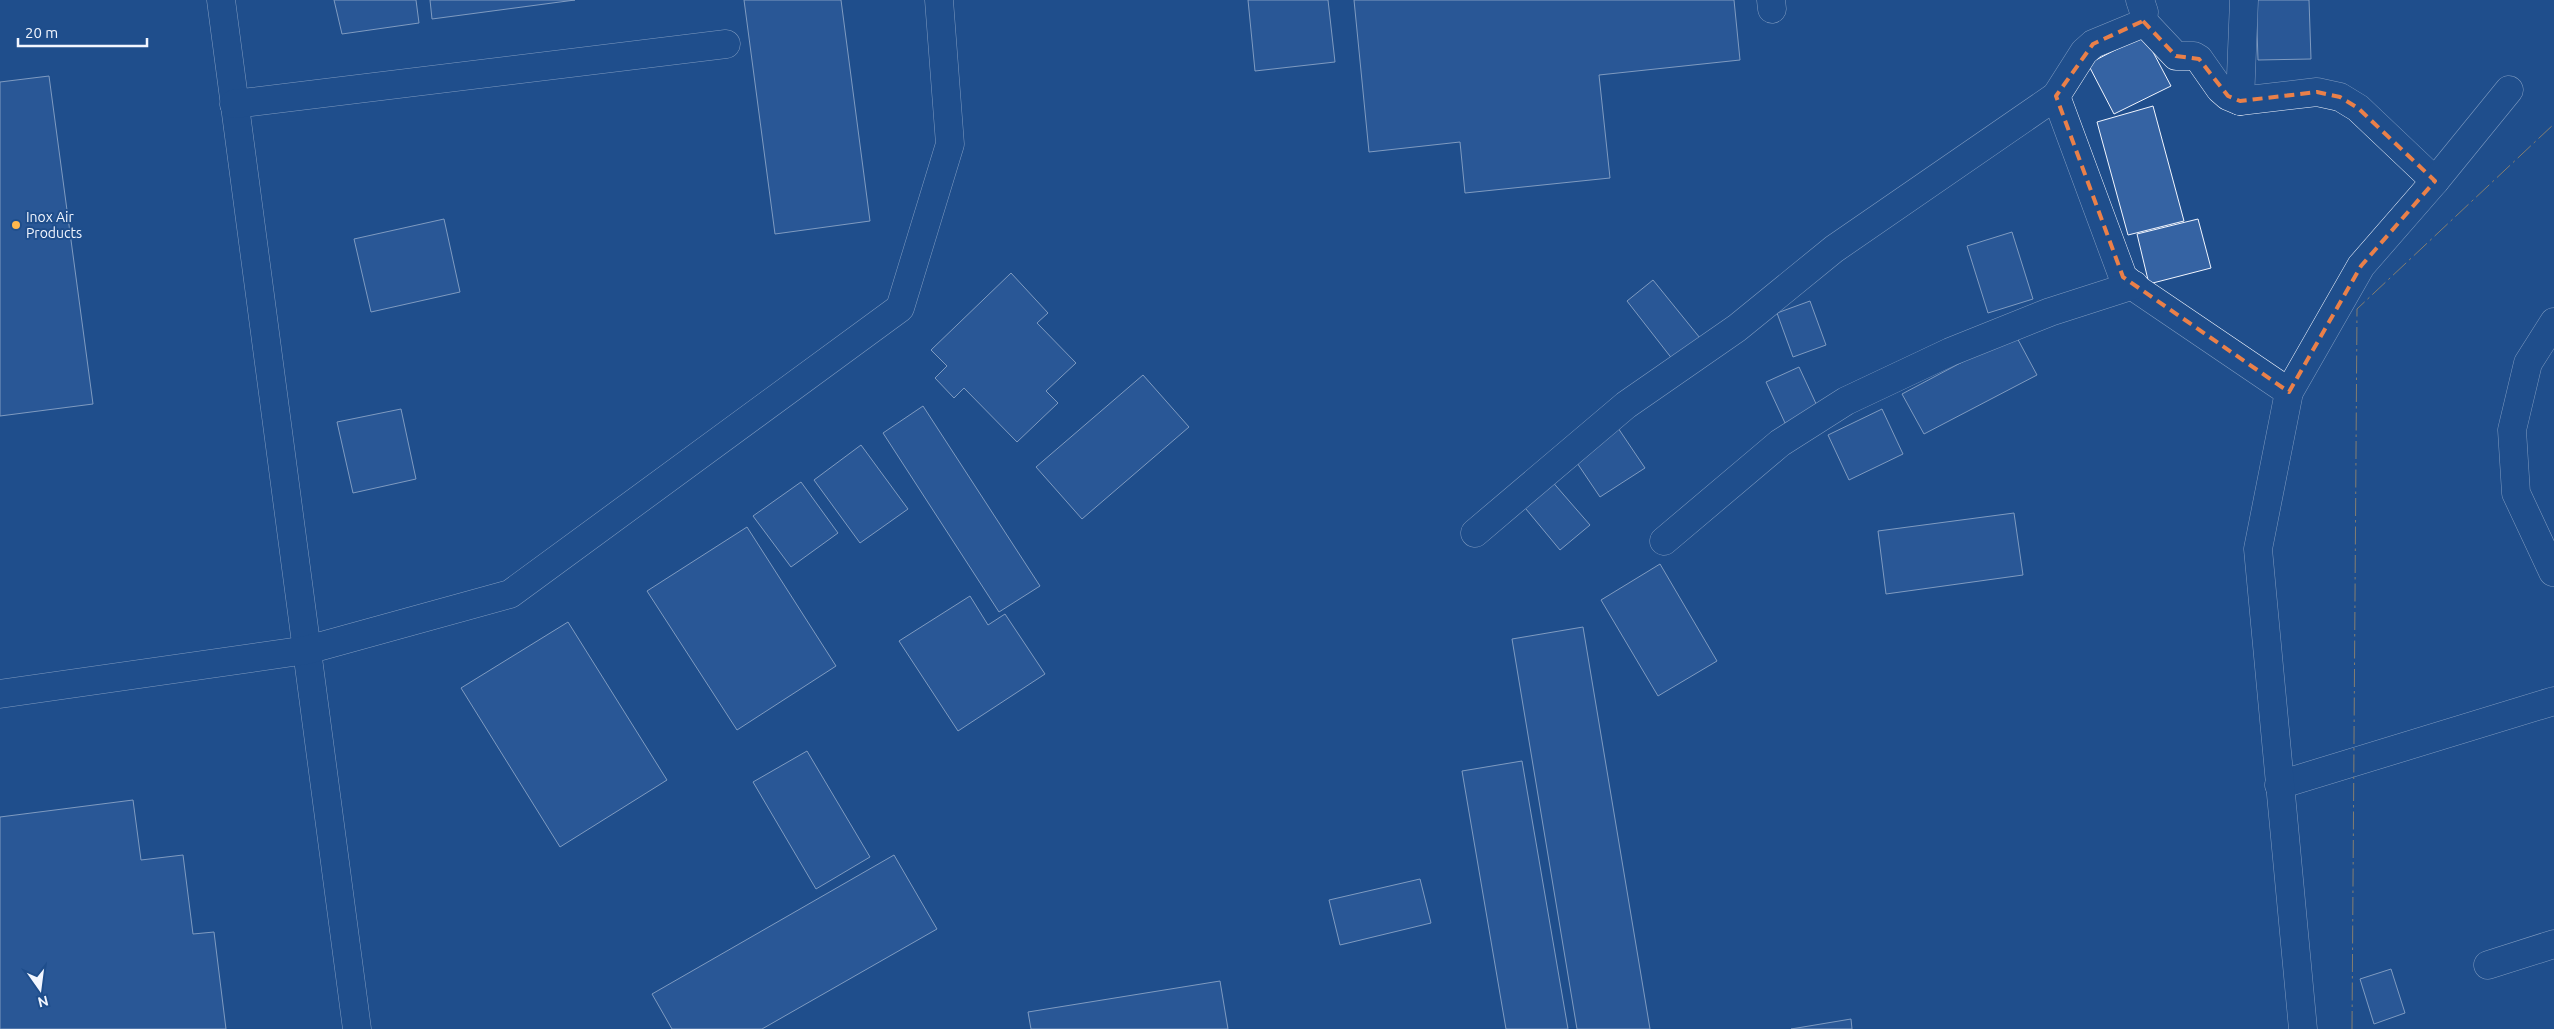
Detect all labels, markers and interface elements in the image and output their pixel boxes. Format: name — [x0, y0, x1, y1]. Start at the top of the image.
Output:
scale bar — [18, 15, 146, 47]
text: 20 m — [25, 24, 58, 41]
place label: Inox Air Products — [26, 209, 82, 241]
marker: Inox Air Products — [10, 219, 22, 231]
north arrow — [15, 964, 65, 1014]
text: N — [36, 993, 50, 1011]

